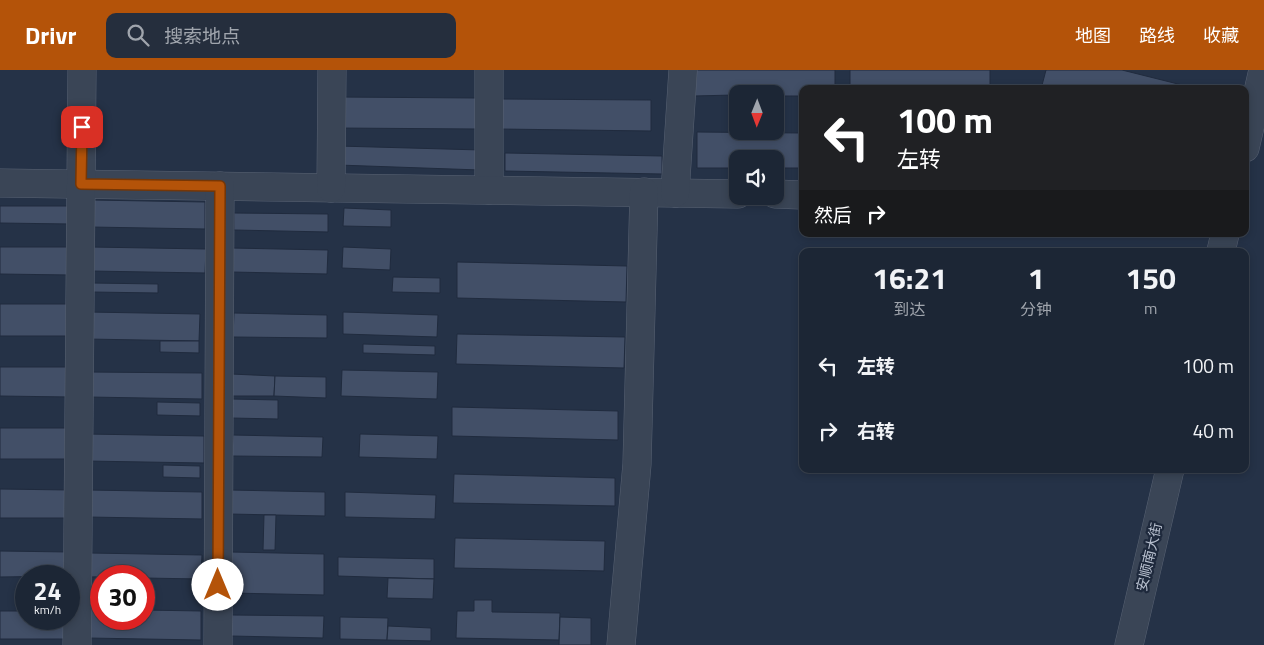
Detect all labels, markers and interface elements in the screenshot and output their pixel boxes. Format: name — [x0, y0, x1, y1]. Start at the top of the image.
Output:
search box — [106, 13, 456, 58]
text: Drivr — [25, 17, 76, 53]
icon: search — [124, 21, 152, 49]
text: 搜索地点 — [164, 21, 240, 50]
text: 地图 — [1075, 22, 1111, 49]
text: 路线 — [1139, 22, 1175, 49]
text: 收藏 — [1203, 22, 1239, 49]
north arrow — [729, 85, 784, 140]
map controls — [729, 85, 784, 205]
text: 100 m — [897, 93, 993, 147]
icon: left — [814, 105, 879, 170]
pin — [61, 106, 103, 148]
icon: arrive — [68, 113, 96, 141]
text: 左转 — [897, 142, 941, 176]
button: sound — [729, 150, 784, 205]
text: 然后 — [814, 200, 852, 229]
icon: right — [862, 200, 890, 228]
text: 16:21 — [872, 255, 947, 301]
text: 1 — [1028, 255, 1045, 301]
text: 150 — [1125, 255, 1176, 301]
text: m — [1144, 296, 1157, 320]
text: 到达 — [894, 297, 926, 321]
text: 分钟 — [1020, 297, 1052, 321]
text: 左转 — [857, 351, 895, 380]
text: 100 m — [1182, 351, 1234, 380]
icon: left — [814, 352, 842, 380]
text: 右转 — [857, 416, 895, 445]
text: 40 m — [1193, 416, 1234, 445]
icon: right — [814, 417, 842, 445]
street label: 安顺南大街 — [1130, 520, 1167, 593]
position arrow — [191, 558, 243, 610]
speed limit sign: 30 — [90, 565, 155, 630]
text: 24 — [33, 572, 62, 610]
text: km/h — [34, 600, 61, 619]

